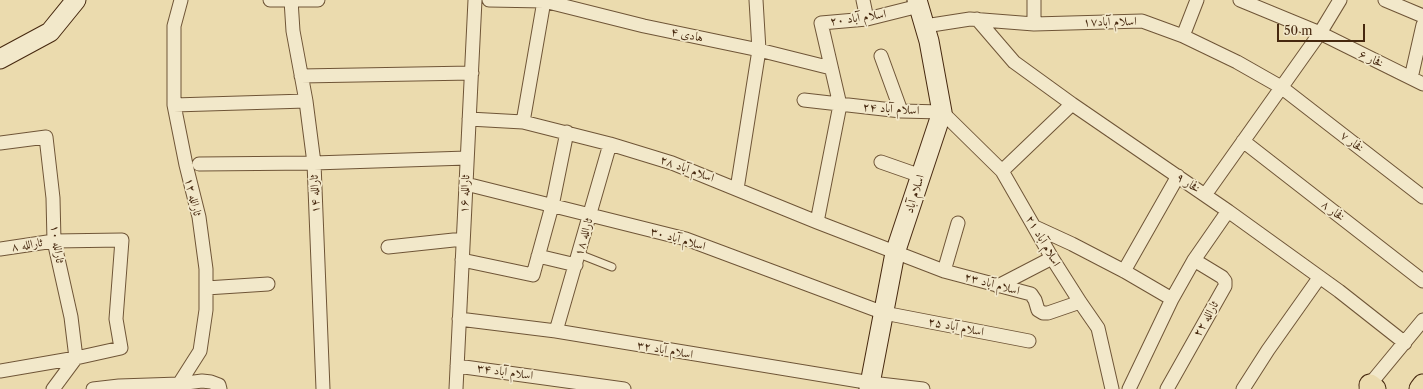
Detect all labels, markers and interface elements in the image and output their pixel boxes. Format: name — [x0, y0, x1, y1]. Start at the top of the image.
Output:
street label: اسلام آباد ۲۰ — [829, 7, 887, 29]
street label: اسلام آباد۱۷ — [1083, 14, 1137, 30]
scale bar — [1279, 16, 1367, 42]
text: 50 m — [1284, 23, 1313, 38]
street label: هادی ۴ — [669, 25, 705, 45]
street label: فخار ۶ — [1356, 47, 1386, 71]
street label: اسلام آباد ۲۴ — [862, 100, 920, 118]
street label: فخار ۷ — [1337, 128, 1367, 156]
street label: اسلام آباد ۲۸ — [658, 153, 716, 185]
street label: فخار ۹ — [1173, 170, 1203, 196]
street label: اسلام آباد — [902, 173, 928, 215]
street label: ثارالله ۱۶ — [457, 174, 473, 214]
street label: ثارالله ۱۴ — [307, 175, 323, 213]
street label: ثارالله ۱۲ — [182, 177, 204, 217]
street label: فخار ۸ — [1318, 197, 1348, 225]
street label: اسلام آباد ۲۱ — [1023, 213, 1063, 269]
street label: ثارالله ۱۸ — [572, 217, 596, 257]
street label: ثارالله ۱۰ — [47, 224, 67, 264]
street label: اسلام آباد ۳۰ — [649, 224, 707, 254]
street label: ثارالله ۸ — [10, 235, 44, 255]
street label: اسلام آباد ۲۳ — [963, 270, 1021, 298]
street label: ثارالله ۲۲ — [1190, 299, 1222, 339]
street label: اسلام آباد ۲۵ — [927, 315, 985, 339]
street label: اسلام آباد ۳۲ — [636, 338, 694, 362]
street label: اسلام آباد ۳۴ — [476, 361, 534, 383]

